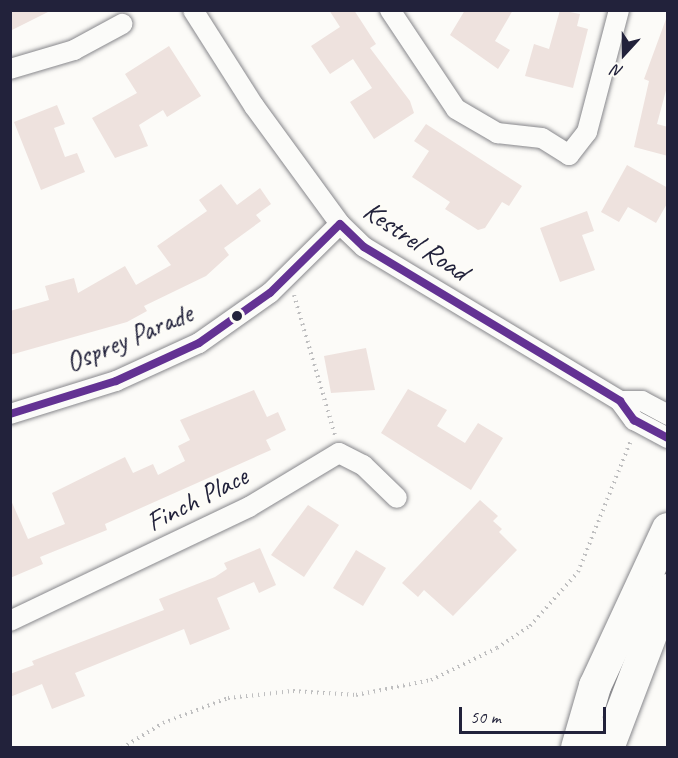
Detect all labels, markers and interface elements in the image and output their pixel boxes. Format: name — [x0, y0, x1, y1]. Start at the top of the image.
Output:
north arrow — [594, 24, 654, 84]
text: N — [609, 60, 626, 82]
street label: Kestrel Road — [358, 194, 474, 288]
street label: Osprey Parade — [60, 296, 198, 380]
unlabelled marker — [231, 310, 243, 322]
street label: Finch Place — [141, 459, 253, 539]
scale bar — [462, 695, 609, 733]
text: 50 m — [470, 706, 501, 728]

